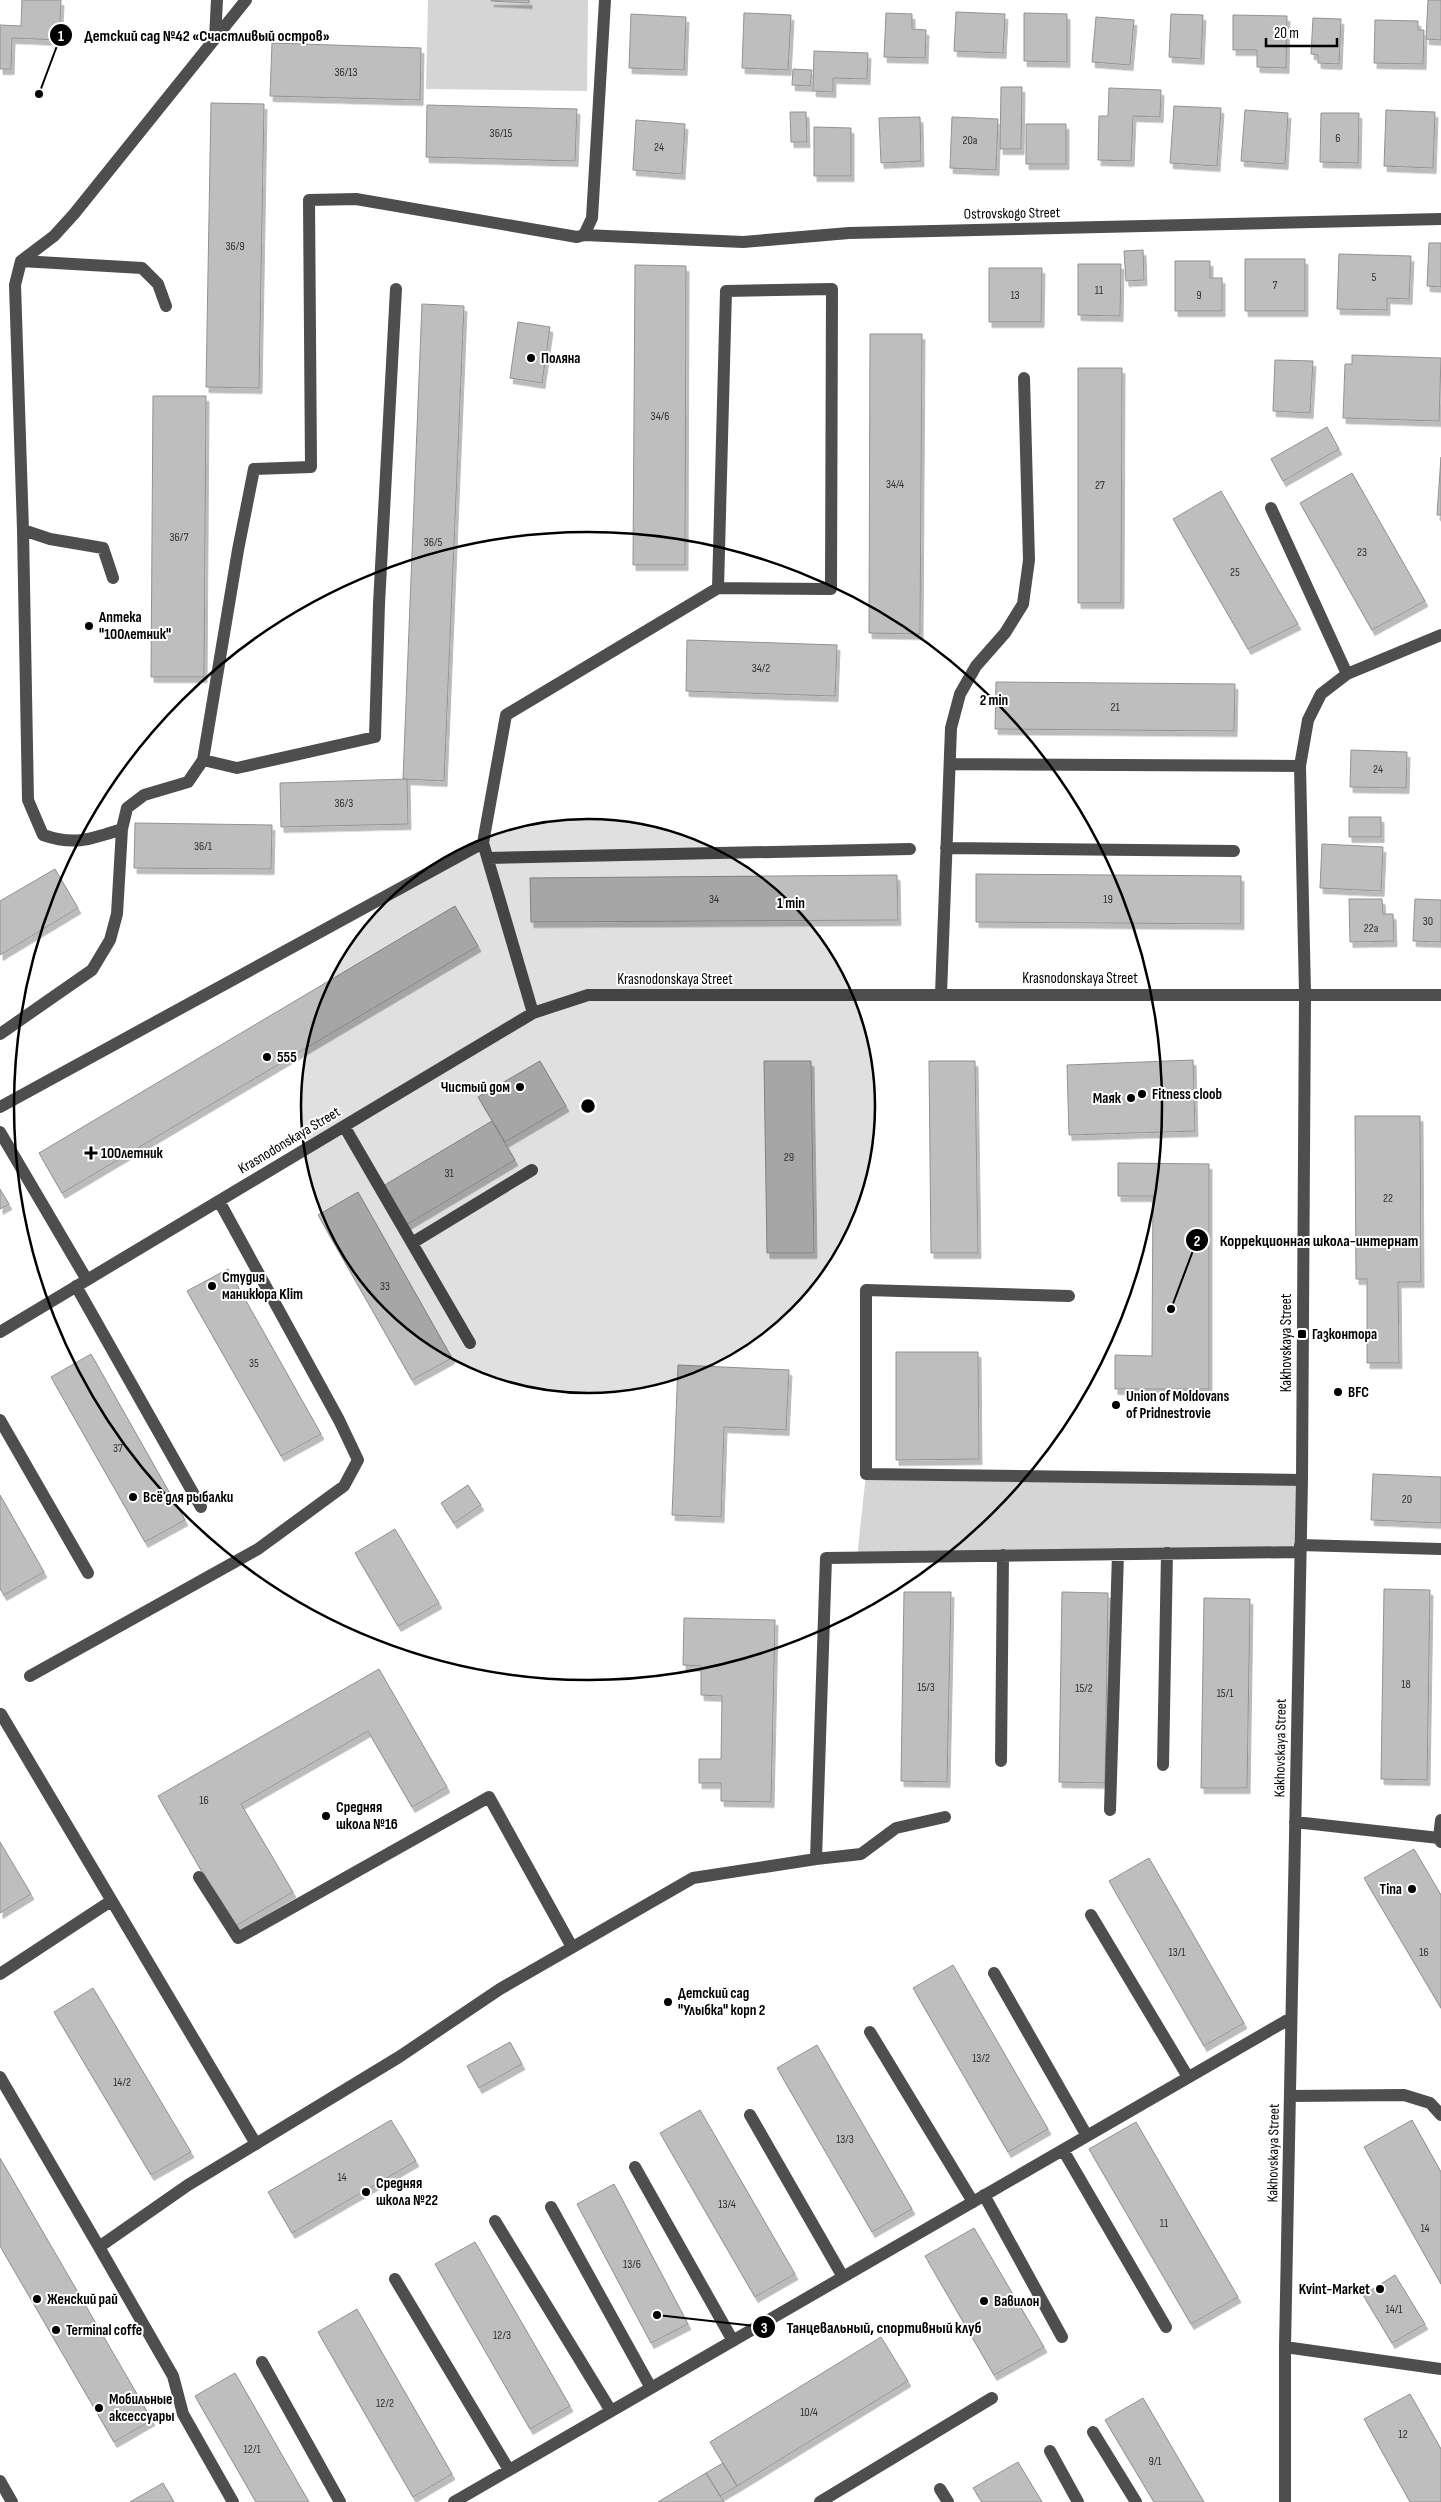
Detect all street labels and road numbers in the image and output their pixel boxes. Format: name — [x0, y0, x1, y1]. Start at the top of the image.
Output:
street label: Ostrovskogo Street — [964, 203, 1061, 224]
street label: Krasnodonskaya Street — [1022, 969, 1138, 988]
street label: Krasnodonskaya Street — [617, 970, 733, 989]
street label: Krasnodonskaya Street — [235, 1102, 344, 1178]
street label: Kakhovskaya Street — [1277, 1293, 1296, 1392]
street label: Kakhovskaya Street — [1270, 1698, 1291, 1798]
street label: Kakhovskaya Street — [1263, 2103, 1284, 2203]

